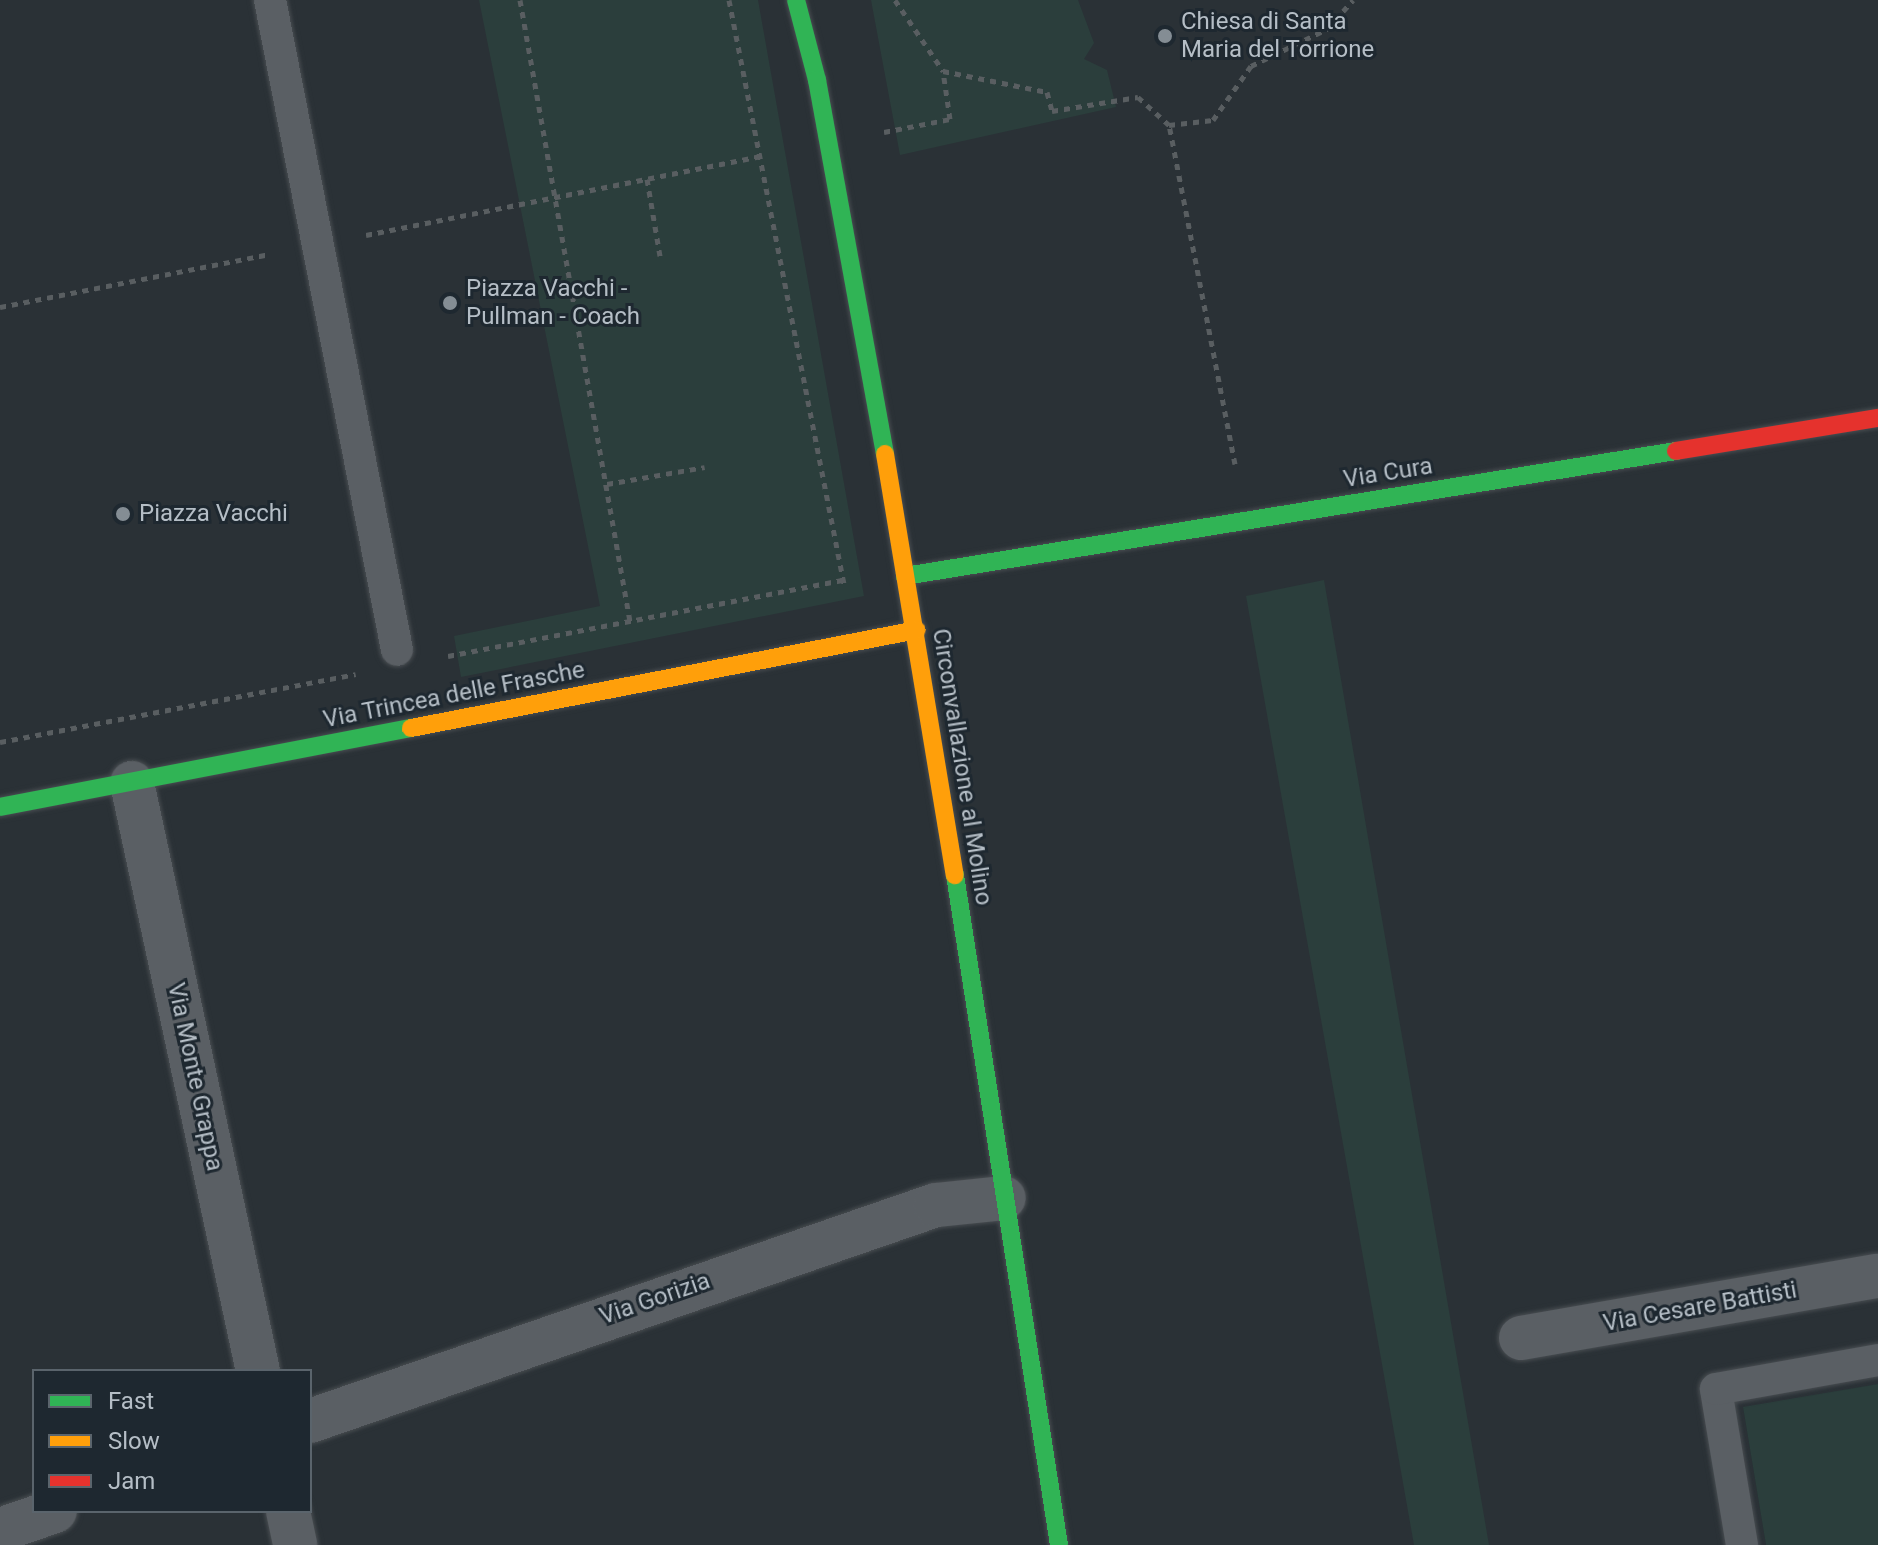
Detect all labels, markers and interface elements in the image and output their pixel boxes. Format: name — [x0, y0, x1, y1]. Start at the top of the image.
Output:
place label: Chiesa di Santa Maria del Torrione — [1181, 8, 1375, 64]
marker: Chiesa di Santa Maria del Torrione — [1156, 27, 1174, 45]
place label: Piazza Vacchi - Pullman - Coach — [466, 275, 640, 331]
marker: Piazza Vacchi - Pullman - Coach — [441, 294, 459, 312]
street label: Via Cura — [1341, 452, 1435, 494]
place label: Piazza Vacchi — [139, 500, 288, 528]
marker: Piazza Vacchi — [114, 505, 132, 523]
street label: Circonvallazione al Molino — [926, 627, 998, 907]
street label: Via Trincea delle Frasche — [321, 655, 587, 735]
street label: Via Monte Grappa — [161, 980, 229, 1174]
street label: Via Gorizia — [596, 1267, 714, 1331]
street label: Via Cesare Battisti — [1601, 1276, 1799, 1338]
legend — [32, 1369, 312, 1513]
text: Fast — [108, 1387, 154, 1415]
text: Slow — [108, 1427, 160, 1455]
text: Jam — [108, 1467, 155, 1495]

